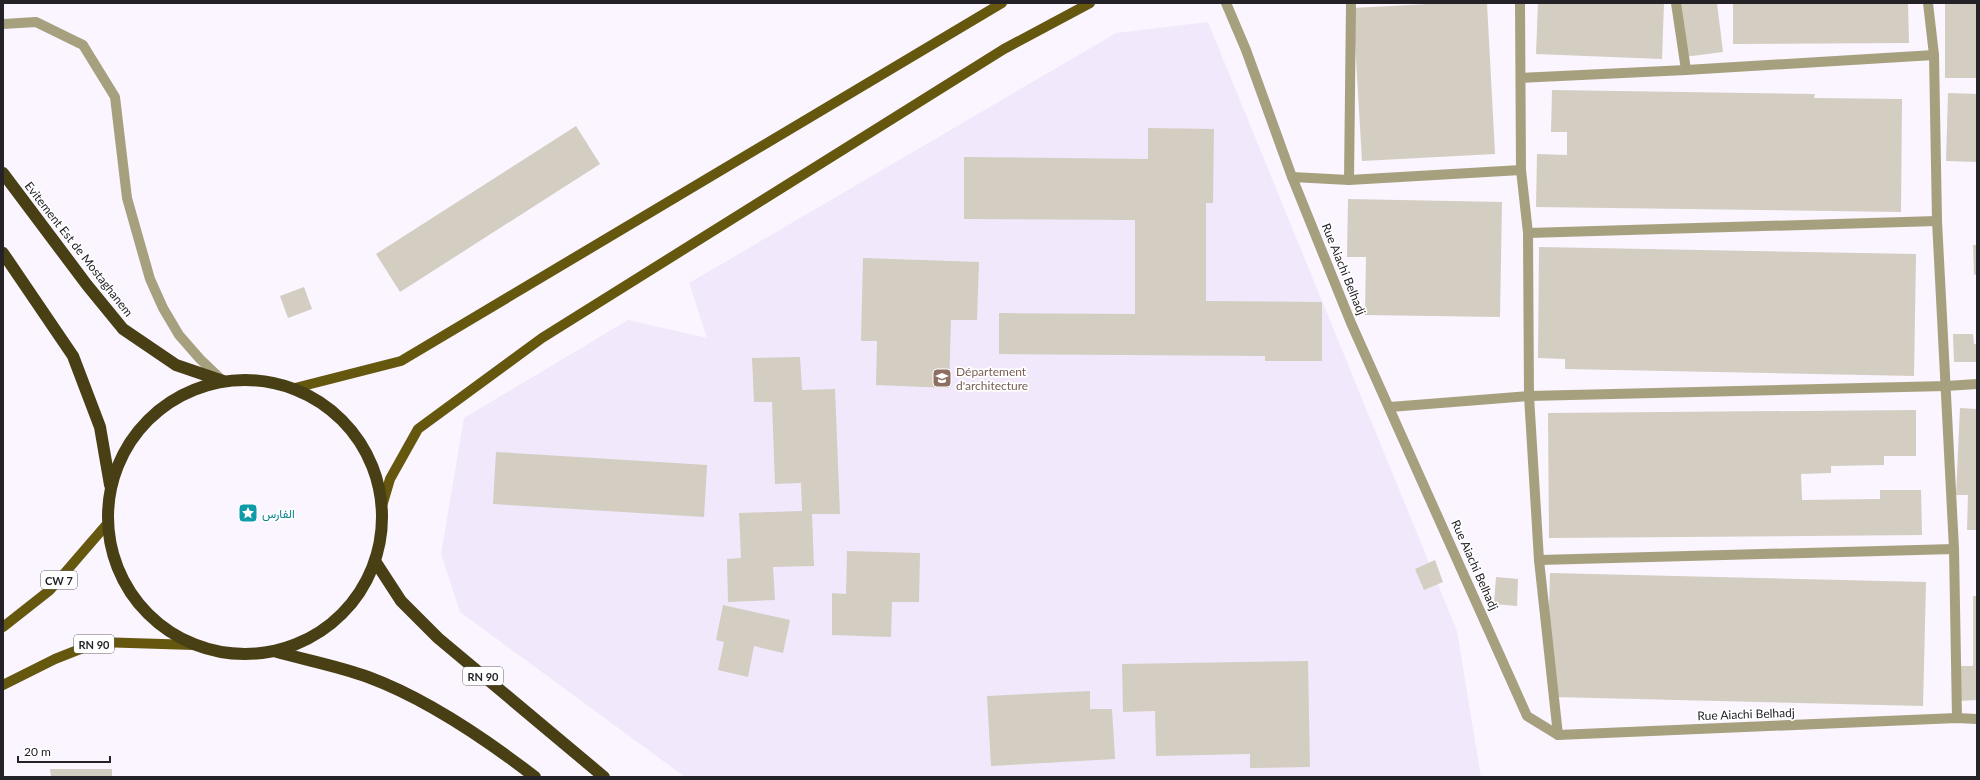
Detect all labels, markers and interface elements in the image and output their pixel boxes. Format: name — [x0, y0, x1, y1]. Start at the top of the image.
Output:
street label: Evitement Est de Mostaghanem — [22, 179, 136, 320]
street label: Rue Aiachi Belhadj — [1319, 221, 1369, 317]
place label: Département d'architecture — [956, 364, 1028, 393]
school or university icon: Département d'architecture — [931, 367, 953, 389]
place icon: الفارس — [237, 502, 259, 524]
place label: الفارس — [262, 506, 295, 522]
street label: Rue Aiachi Belhadj — [1448, 517, 1502, 613]
road number: CW 7 — [41, 571, 77, 589]
road number: RN 90 — [74, 635, 114, 653]
road number: RN 90 — [463, 667, 503, 685]
street label: Rue Aiachi Belhadj — [1697, 705, 1795, 723]
scale bar — [18, 738, 110, 764]
text: 20 m — [24, 744, 51, 759]

